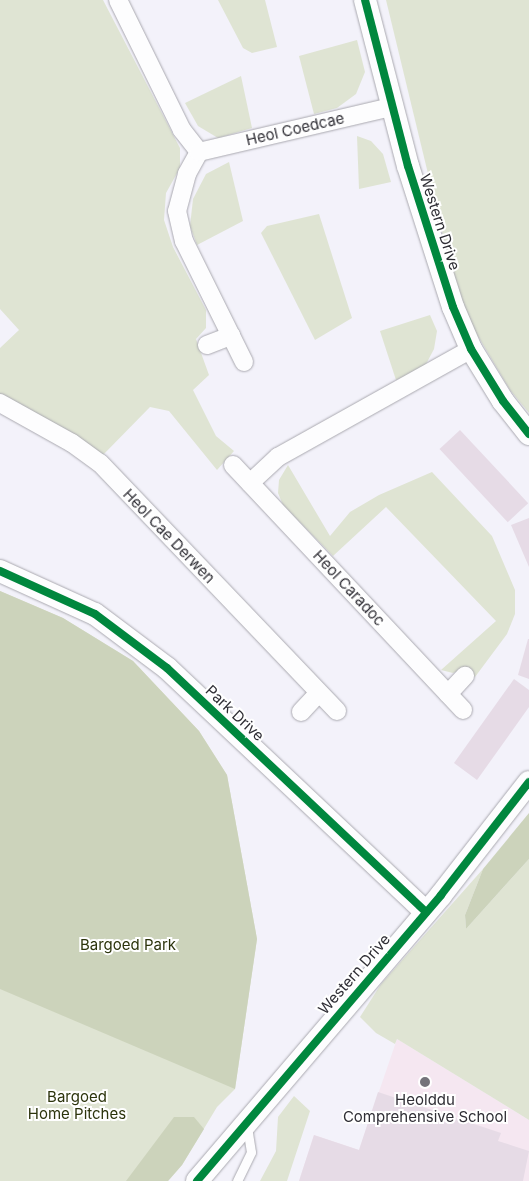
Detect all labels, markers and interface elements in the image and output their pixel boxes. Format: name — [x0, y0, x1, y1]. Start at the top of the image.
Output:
street label: Heol Coedcae — [244, 109, 346, 149]
street label: Western Drive — [416, 171, 464, 273]
street label: Heol Cae Derwen — [119, 485, 219, 587]
street label: Heol Caradoc — [309, 546, 389, 630]
street label: Park Drive — [202, 681, 268, 745]
street label: Western Drive — [314, 930, 394, 1018]
park label: Bargoed Park — [80, 936, 176, 954]
marker: Heolddu Comprehensive School — [419, 1076, 431, 1088]
park label: Bargoed Home Pitches — [28, 1087, 126, 1122]
place label: Heolddu Comprehensive School — [343, 1090, 507, 1125]

